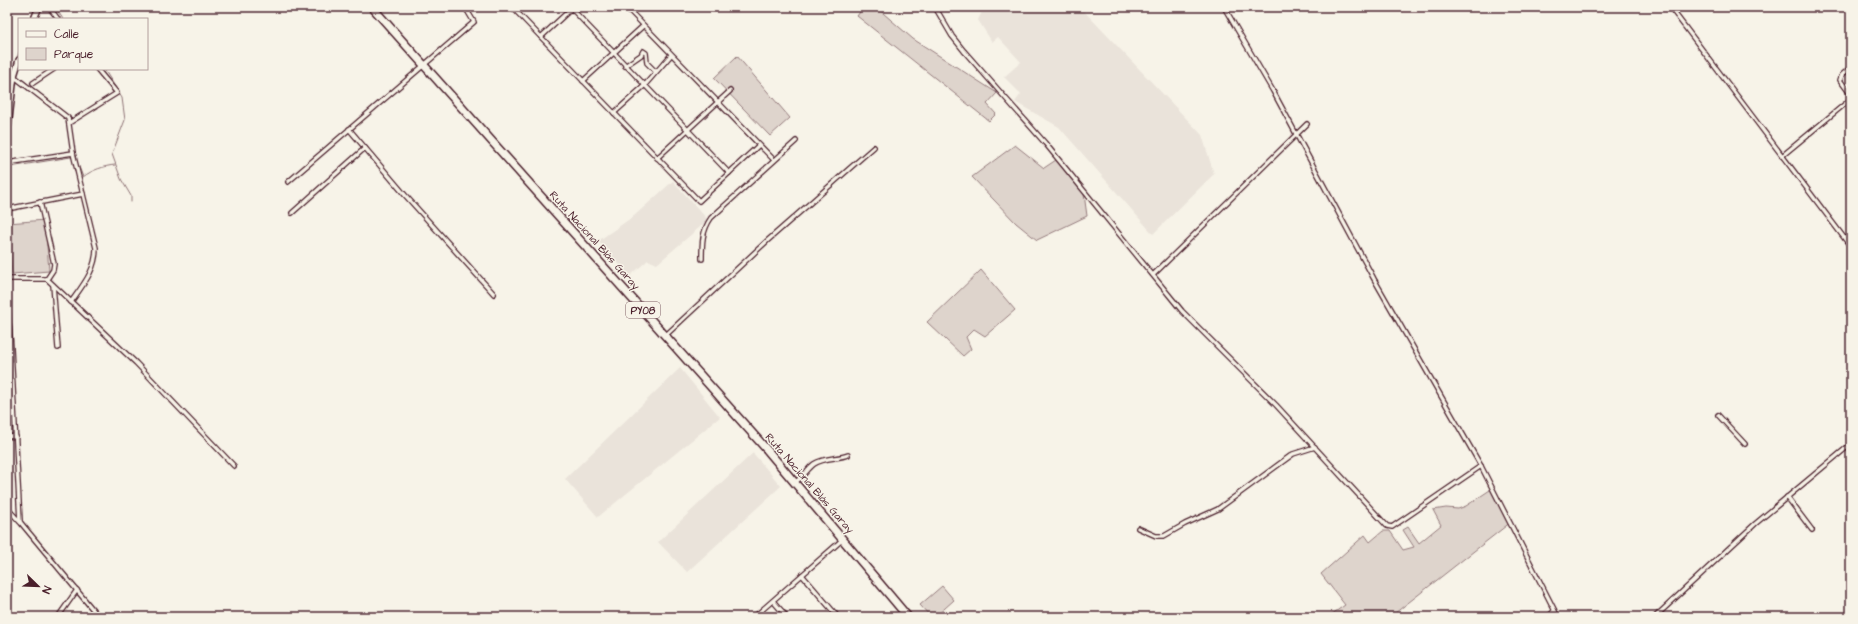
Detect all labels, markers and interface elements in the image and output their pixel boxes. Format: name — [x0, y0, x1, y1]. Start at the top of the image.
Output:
legend — [18, 18, 148, 70]
text: Calle — [54, 26, 79, 43]
text: Parque — [54, 46, 94, 63]
street label: Ruta Nacional Blás Garay — [545, 188, 643, 294]
road number: PY08 — [626, 302, 660, 318]
street label: Ruta Nacional Blás Garay — [761, 430, 857, 537]
north arrow — [18, 566, 58, 606]
text: N — [38, 584, 55, 596]

